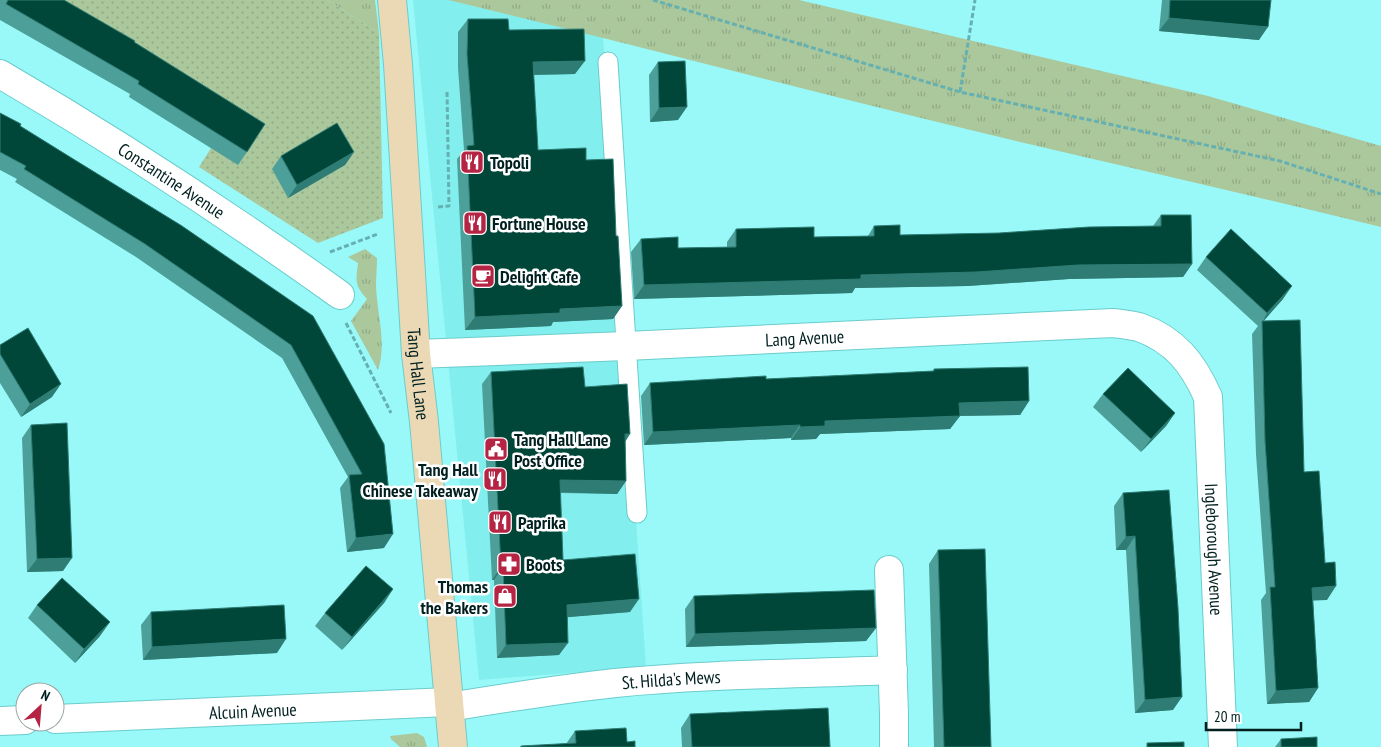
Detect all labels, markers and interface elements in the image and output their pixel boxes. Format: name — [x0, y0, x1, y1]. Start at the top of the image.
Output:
street label: Constantine Avenue — [114, 137, 230, 223]
restaurant icon: Topoli — [459, 149, 485, 175]
place label: Topoli — [490, 151, 529, 174]
restaurant icon: Fortune House — [462, 210, 488, 236]
place label: Fortune House — [492, 212, 586, 235]
cafe icon: Delight Cafe — [470, 263, 496, 289]
place label: Delight Cafe — [500, 265, 579, 288]
street label: Lang Avenue — [765, 324, 845, 351]
street label: Tang Hall Lane — [403, 327, 435, 421]
place label: Tang Hall Lane Post Office — [514, 428, 609, 472]
public building icon: Tang Hall Lane Post Office — [483, 436, 509, 462]
place label: Tang Hall Chinese Takeaway — [363, 458, 479, 502]
restaurant icon: Tang Hall Chinese Takeaway — [482, 466, 508, 492]
street label: Ingleborough Avenue — [1200, 483, 1229, 616]
restaurant icon: Paprika — [487, 509, 513, 535]
place label: Paprika — [518, 511, 566, 534]
pharmacy icon: Boots — [496, 551, 522, 577]
place label: Boots — [526, 553, 562, 576]
place label: Thomas the Bakers — [421, 575, 488, 619]
shop icon: Thomas the Bakers — [492, 583, 518, 609]
street label: St. Hilda's Mews — [621, 664, 721, 694]
north arrow — [15, 682, 65, 732]
text: N — [38, 686, 53, 705]
street label: Alcuin Avenue — [209, 697, 297, 724]
scale bar — [1206, 700, 1301, 732]
text: 20 m — [1214, 707, 1240, 726]

